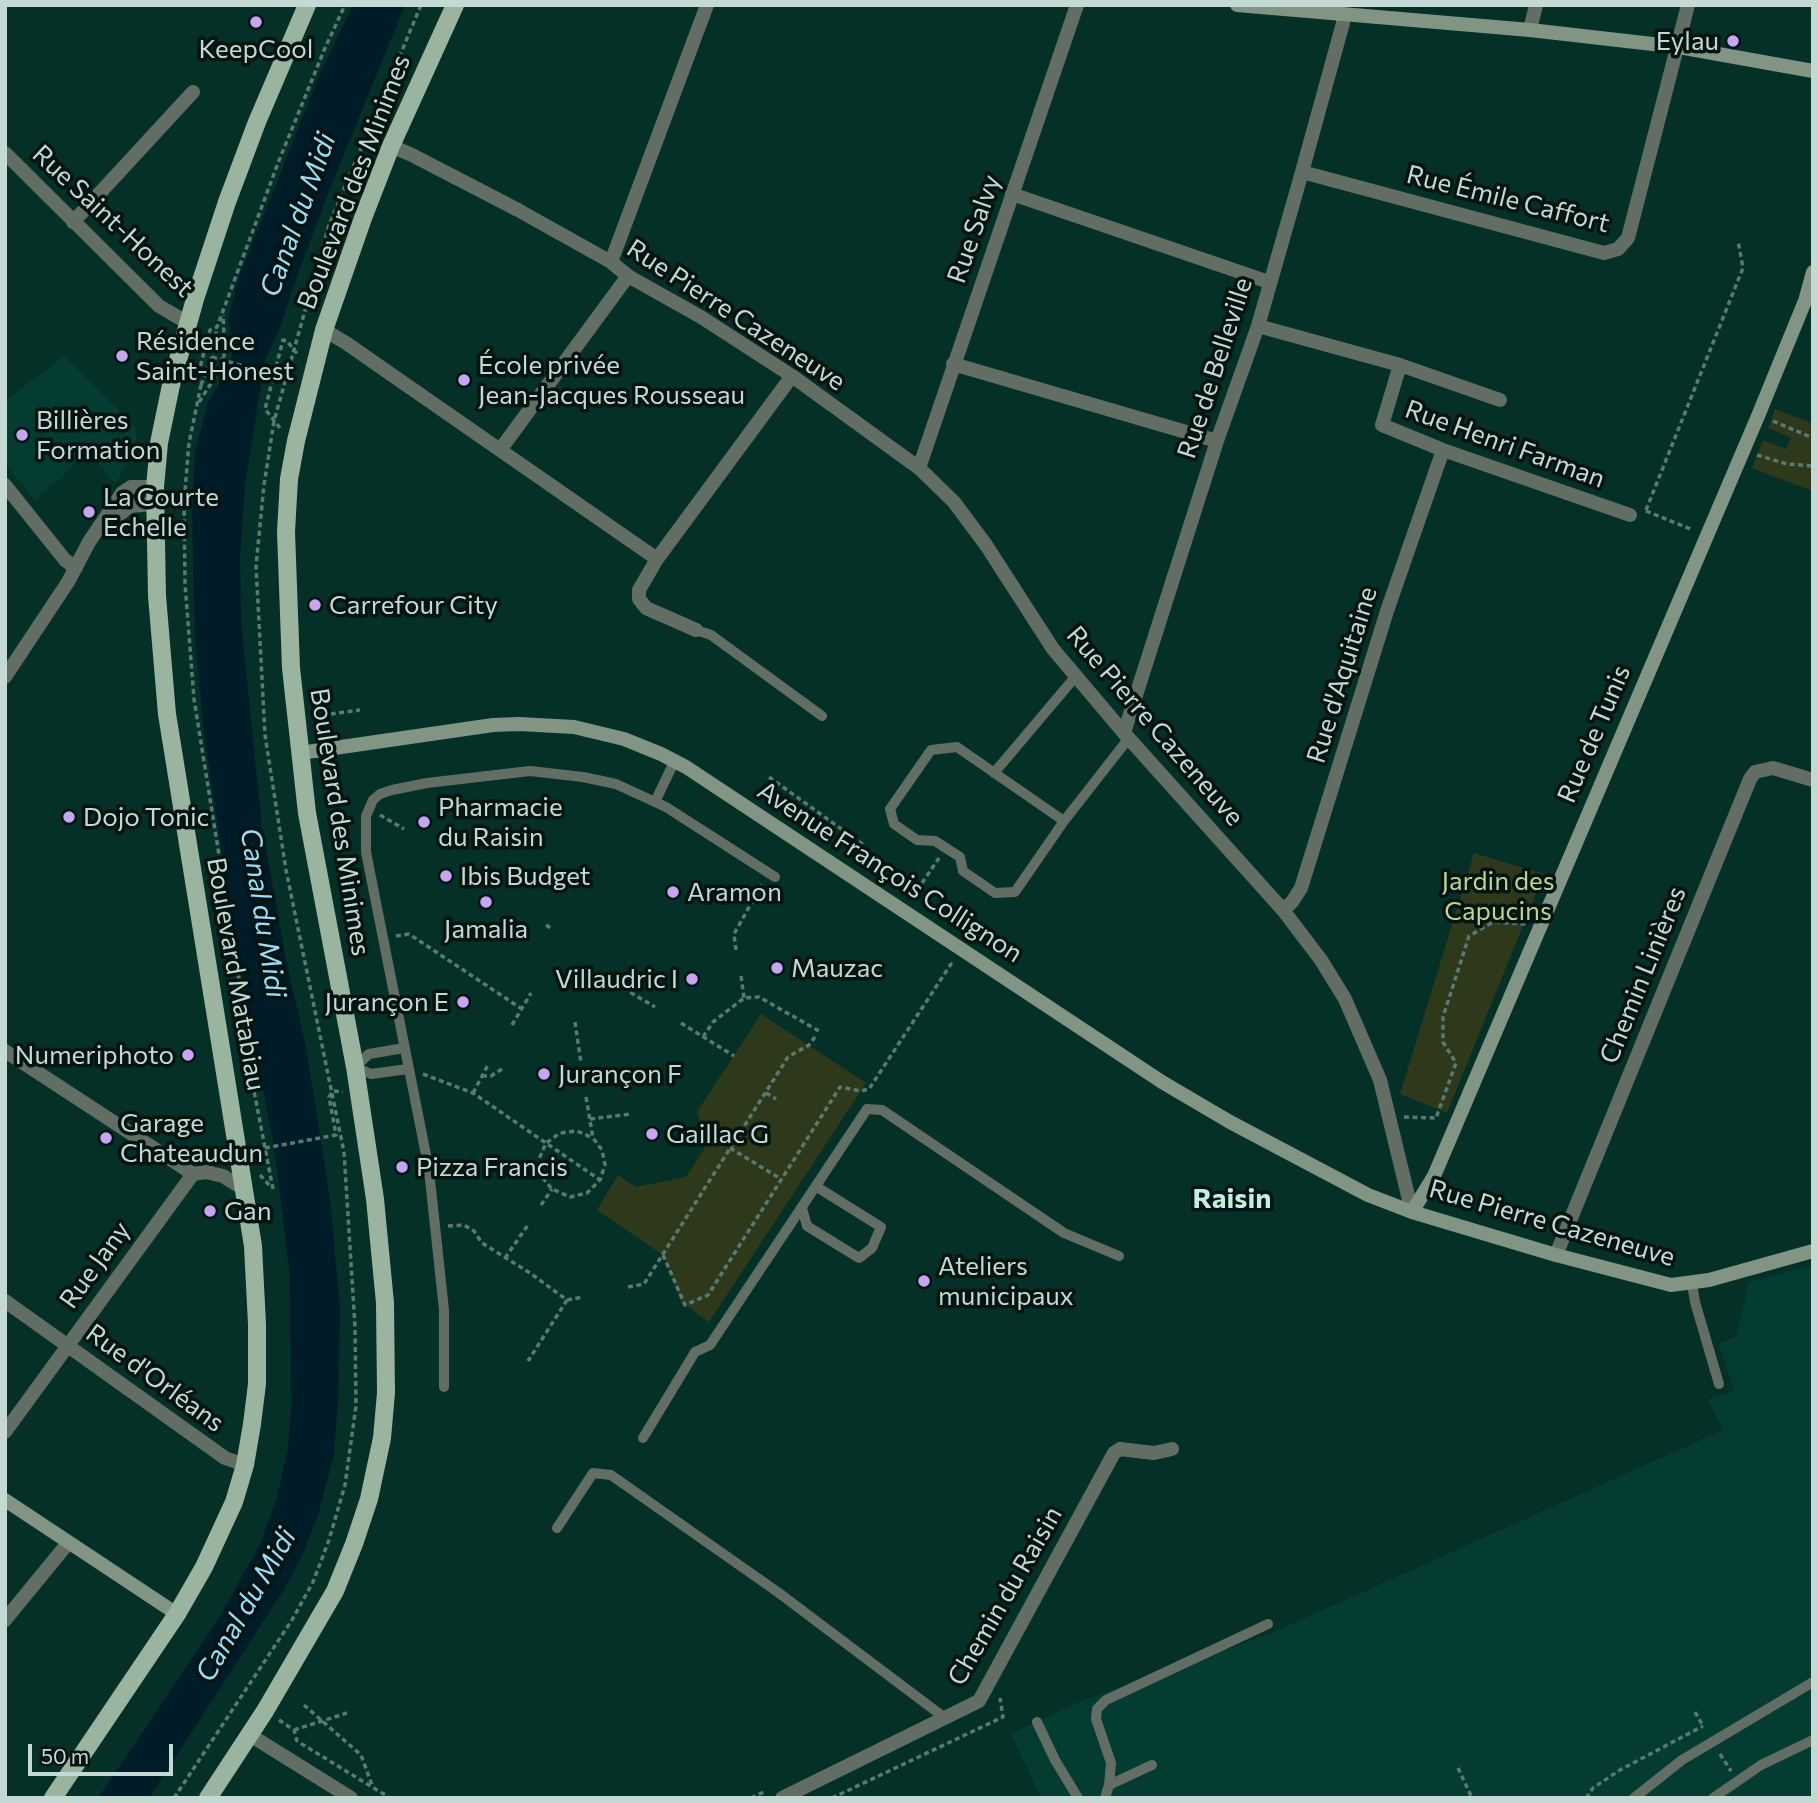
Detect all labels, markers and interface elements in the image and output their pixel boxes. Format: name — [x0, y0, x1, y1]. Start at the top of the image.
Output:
marker: KeepCool — [248, 14, 264, 30]
place label: Eylau — [1656, 25, 1719, 57]
place label: KeepCool — [199, 33, 313, 65]
marker: Eylau — [1725, 33, 1741, 49]
street label: Boulevard des Minimes — [291, 50, 417, 314]
water label: Canal du Midi — [253, 129, 343, 301]
street label: Rue Saint-Honest — [26, 138, 200, 304]
street label: Rue Émile Caffort — [1403, 159, 1613, 239]
street label: Rue Salvy — [941, 171, 1007, 287]
street label: Rue Pierre Cazeneuve — [621, 233, 851, 397]
street label: Rue de Belleville — [1171, 274, 1259, 462]
place label: Résidence Saint-Honest — [136, 325, 294, 386]
marker: Résidence Saint-Honest — [114, 348, 130, 364]
place label: École privée Jean-Jacques Rousseau — [478, 349, 745, 410]
marker: École privée Jean-Jacques Rousseau — [456, 372, 472, 388]
street label: Rue Henri Farman — [1401, 393, 1609, 495]
place label: Billières Formation — [36, 404, 160, 466]
marker: Billières Formation — [14, 427, 30, 443]
place label: La Courte Echelle — [103, 481, 219, 542]
marker: La Courte Echelle — [81, 504, 97, 520]
street label: Rue d'Aquitaine — [1300, 583, 1384, 767]
place label: Carrefour City — [329, 589, 498, 621]
marker: Carrefour City — [307, 597, 323, 613]
street label: Rue Pierre Cazeneuve — [1060, 620, 1250, 832]
street label: Rue de Tunis — [1551, 660, 1637, 808]
street label: Boulevard des Minimes — [303, 686, 377, 958]
street label: Avenue François Collignon — [752, 775, 1028, 969]
place label: Pharmacie du Raisin — [438, 791, 563, 852]
place label: Dojo Tonic — [83, 801, 209, 833]
marker: Dojo Tonic — [61, 809, 77, 825]
marker: Pharmacie du Raisin — [416, 814, 432, 830]
water label: Canal du Midi — [233, 826, 293, 1000]
street label: Boulevard Matabiau — [200, 855, 272, 1093]
place label: Ibis Budget — [460, 860, 590, 892]
park label: Jardin des Capucins — [1441, 865, 1555, 926]
marker: Ibis Budget — [438, 868, 454, 884]
place label: Aramon — [687, 876, 782, 908]
street label: Chemin Linières — [1593, 882, 1693, 1068]
marker: Aramon — [665, 884, 681, 900]
marker: Jamalia — [478, 894, 494, 910]
place label: Jamalia — [444, 913, 528, 945]
place label: Mauzac — [791, 952, 883, 984]
marker: Mauzac — [769, 960, 785, 976]
place label: Villaudric I — [555, 963, 678, 995]
marker: Villaudric I — [684, 971, 700, 987]
place label: Jurançon E — [325, 986, 449, 1018]
marker: Jurançon E — [455, 994, 471, 1010]
place label: Numeriphoto — [15, 1039, 174, 1071]
marker: Numeriphoto — [180, 1047, 196, 1063]
place label: Jurançon F — [558, 1058, 682, 1090]
marker: Jurançon F — [536, 1066, 552, 1082]
place label: Garage Chateaudun — [120, 1107, 263, 1168]
place label: Gaillac G — [666, 1118, 769, 1150]
marker: Gaillac G — [644, 1126, 660, 1142]
marker: Garage Chateaudun — [98, 1130, 114, 1146]
place label: Pizza Francis — [416, 1151, 568, 1183]
marker: Pizza Francis — [394, 1159, 410, 1175]
street label: Rue Pierre Cazeneuve — [1426, 1173, 1678, 1273]
district label: Raisin — [1193, 1182, 1271, 1216]
place label: Gan — [224, 1195, 272, 1227]
marker: Gan — [202, 1203, 218, 1219]
street label: Rue Jany — [53, 1215, 137, 1315]
place label: Ateliers municipaux — [938, 1250, 1074, 1312]
marker: Ateliers municipaux — [916, 1273, 932, 1289]
street label: Rue d'Orléans — [80, 1317, 230, 1439]
street label: Chemin du Raisin — [941, 1501, 1069, 1691]
water label: Canal du Midi — [189, 1522, 303, 1688]
scale bar — [32, 1730, 177, 1774]
text: 50 m — [41, 1743, 89, 1768]

